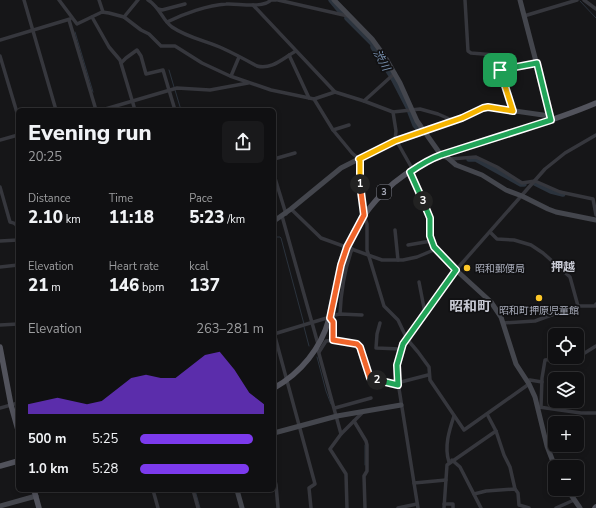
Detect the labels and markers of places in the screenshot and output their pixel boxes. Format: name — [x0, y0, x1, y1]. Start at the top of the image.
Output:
pin — [483, 53, 517, 87]
pin: 1 — [350, 174, 370, 194]
pin: 3 — [413, 191, 433, 211]
place label: 昭和郵便局 — [475, 262, 525, 276]
marker: 昭和郵便局 — [462, 263, 472, 273]
marker: 昭和町押原児童館 — [534, 293, 544, 303]
place label: 昭和町押原児童館 — [499, 304, 579, 318]
pin: 2 — [367, 370, 387, 390]

